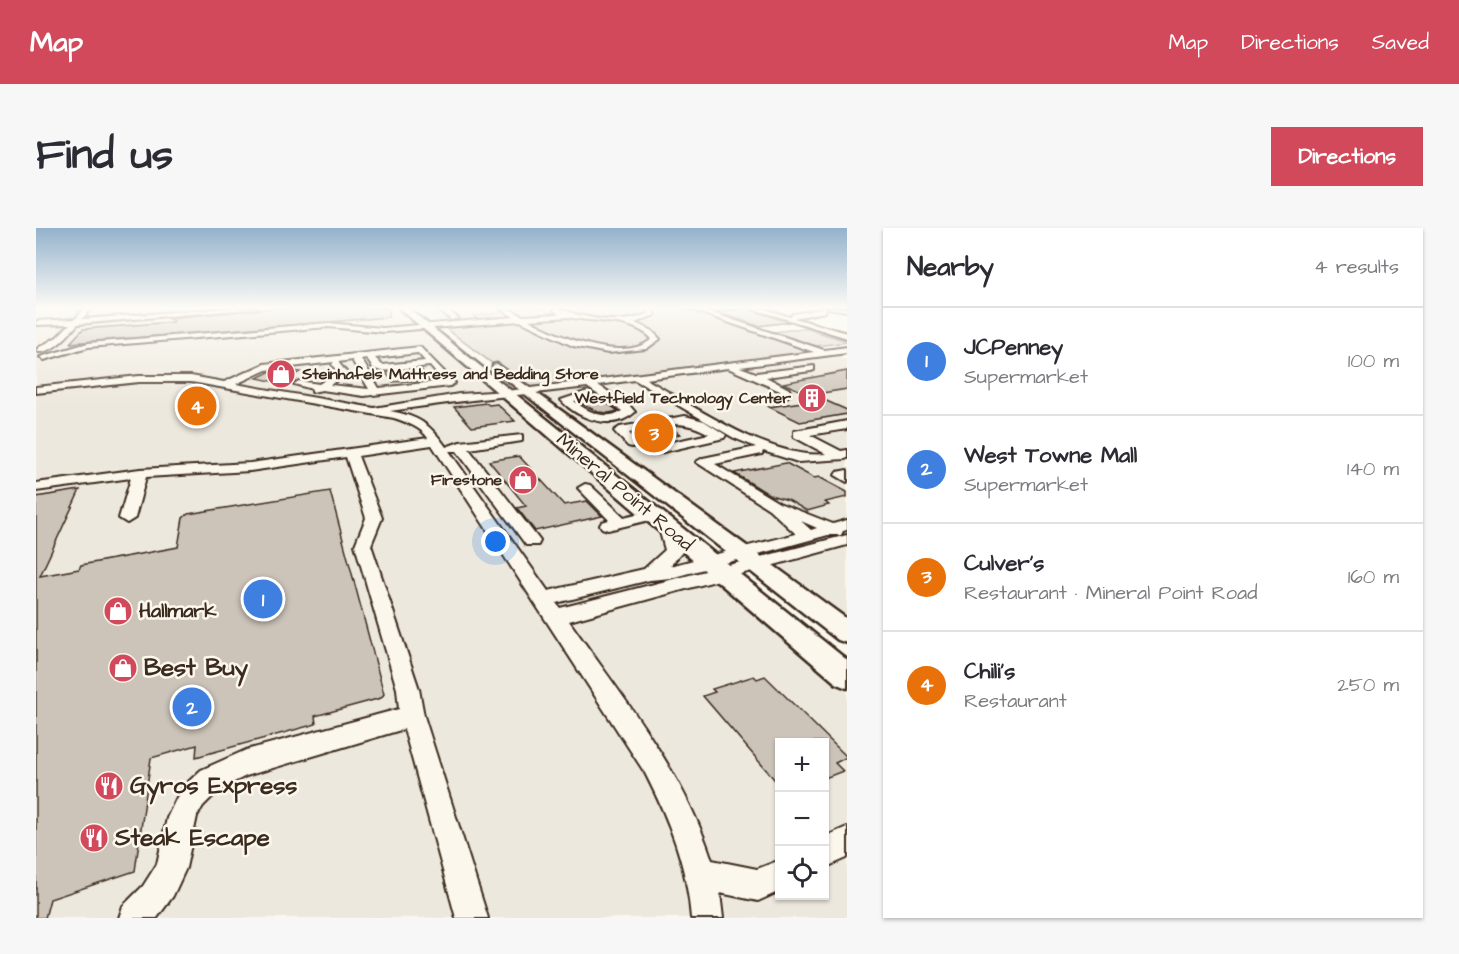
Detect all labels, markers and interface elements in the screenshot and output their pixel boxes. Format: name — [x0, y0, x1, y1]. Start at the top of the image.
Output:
text: Map — [30, 23, 83, 62]
text: Map — [1168, 28, 1208, 57]
text: Directions — [1241, 28, 1339, 57]
text: Saved — [1372, 28, 1429, 57]
text: Find us — [36, 127, 173, 185]
button: Directions — [1271, 127, 1423, 186]
text: Nearby — [907, 249, 994, 285]
text: 4 results — [1314, 253, 1399, 281]
text: JCPenney — [964, 332, 1063, 363]
text: 1 — [925, 347, 928, 375]
text: 100 m — [1348, 347, 1399, 375]
shop icon: Steinhafels Mattress and Bedding Store — [265, 358, 297, 390]
place label: Steinhafels Mattress and Bedding Store — [301, 363, 599, 387]
text: Supermarket — [964, 363, 1088, 391]
building icon: Westfield Technology Center — [796, 382, 828, 414]
pin: 4 — [178, 384, 216, 429]
place label: Westfield Technology Center — [574, 387, 791, 411]
pin: 3 — [634, 410, 674, 456]
street label: Mineral Point Road — [550, 426, 700, 558]
text: West Towne Mall — [964, 440, 1137, 471]
text: 2 — [921, 455, 932, 483]
text: 140 m — [1347, 455, 1399, 483]
shop icon: Firestone — [507, 464, 539, 496]
place label: Firestone — [431, 469, 502, 491]
text: Supermarket — [964, 471, 1088, 499]
your location — [481, 527, 510, 556]
text: Culver's — [964, 548, 1044, 579]
text: 3 — [921, 563, 932, 591]
text: 160 m — [1348, 563, 1399, 591]
pin: 1 — [244, 576, 282, 622]
text: Restaurant · Mineral Point Road — [964, 579, 1257, 607]
shop icon: Hallmark — [102, 595, 134, 627]
place label: Hallmark — [139, 597, 217, 625]
place label: Best Buy — [144, 651, 249, 687]
shop icon: Best Buy — [107, 652, 139, 684]
text: Chili's — [964, 656, 1015, 687]
text: 4 — [920, 671, 933, 699]
text: 250 m — [1337, 671, 1399, 699]
pin: 2 — [172, 684, 212, 730]
text: Restaurant — [964, 687, 1067, 715]
map controls — [775, 738, 829, 900]
button: + — [775, 738, 829, 792]
place label: Gyros Express — [130, 769, 297, 805]
restaurant icon: Gyros Express — [93, 770, 125, 802]
button: − — [775, 792, 829, 846]
place label: Steak Escape — [114, 821, 270, 855]
restaurant icon: Steak Escape — [78, 822, 110, 854]
button: locate — [775, 846, 829, 900]

